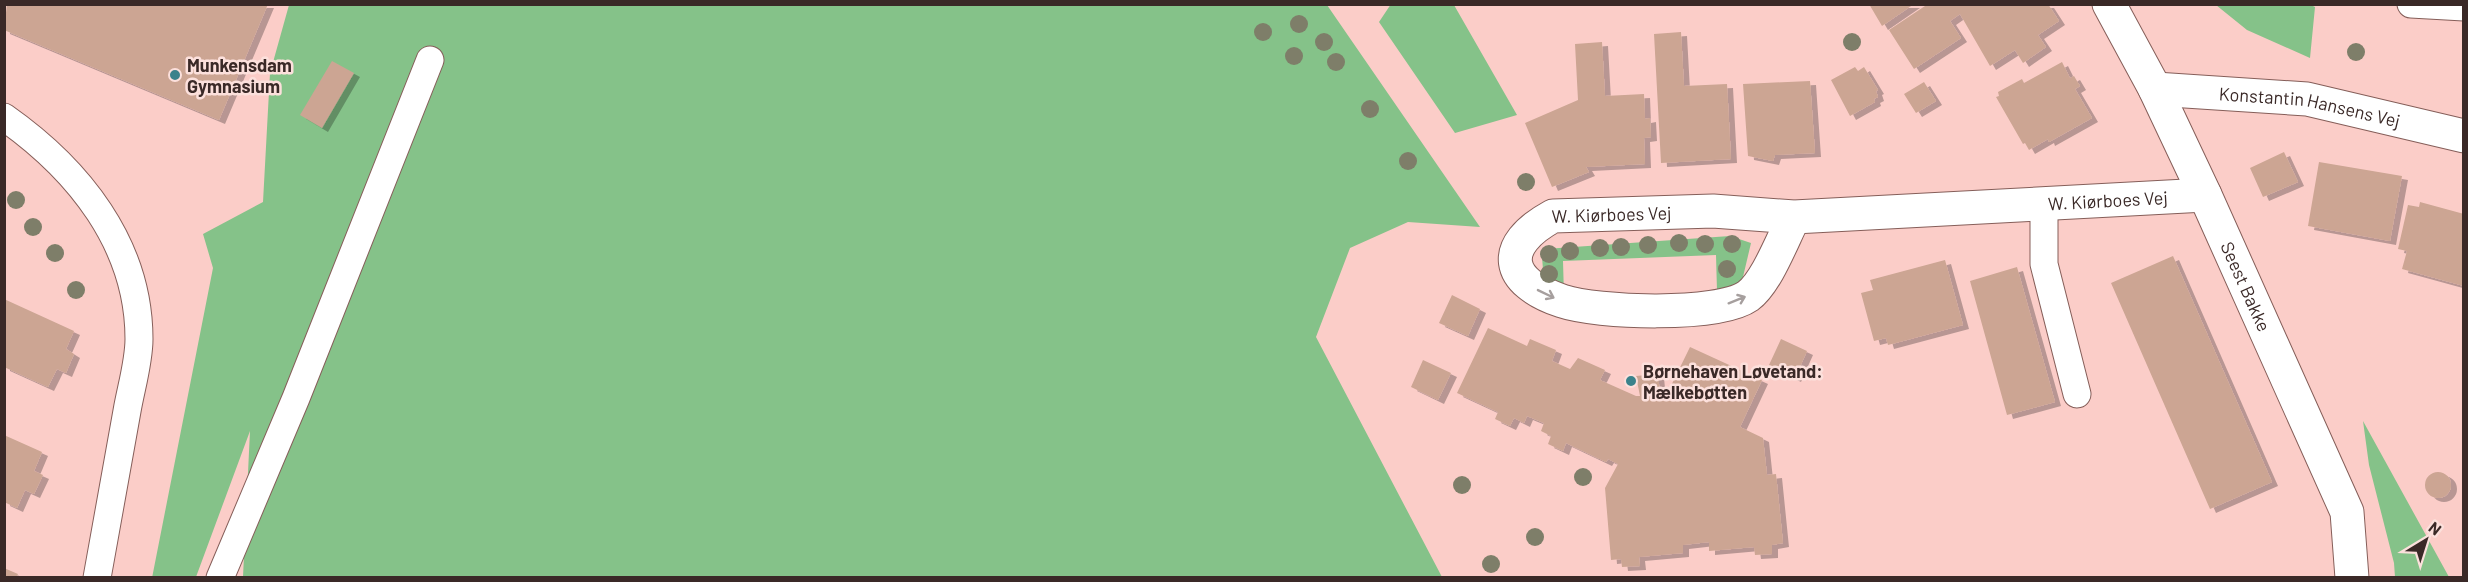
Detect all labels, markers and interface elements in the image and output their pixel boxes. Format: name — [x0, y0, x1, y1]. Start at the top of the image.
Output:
place label: Munkensdam Gymnasium — [187, 54, 292, 97]
marker: Munkensdam Gymnasium — [168, 68, 182, 82]
street label: Konstantin Hansens Vej — [2218, 82, 2402, 132]
street label: W. Kiørboes Vej — [2047, 186, 2168, 214]
street label: W. Kiørboes Vej — [1551, 201, 1672, 227]
street label: Seest Bakke — [2216, 238, 2276, 335]
one-way arrow — [1536, 288, 1554, 300]
one-way arrow — [1727, 294, 1746, 305]
place label: Børnehaven Løvetand: Mælkebøtten — [1643, 360, 1823, 403]
marker: Børnehaven Løvetand: Mælkebøtten — [1624, 374, 1638, 388]
north arrow — [2396, 510, 2456, 570]
text: N — [2426, 517, 2446, 539]

